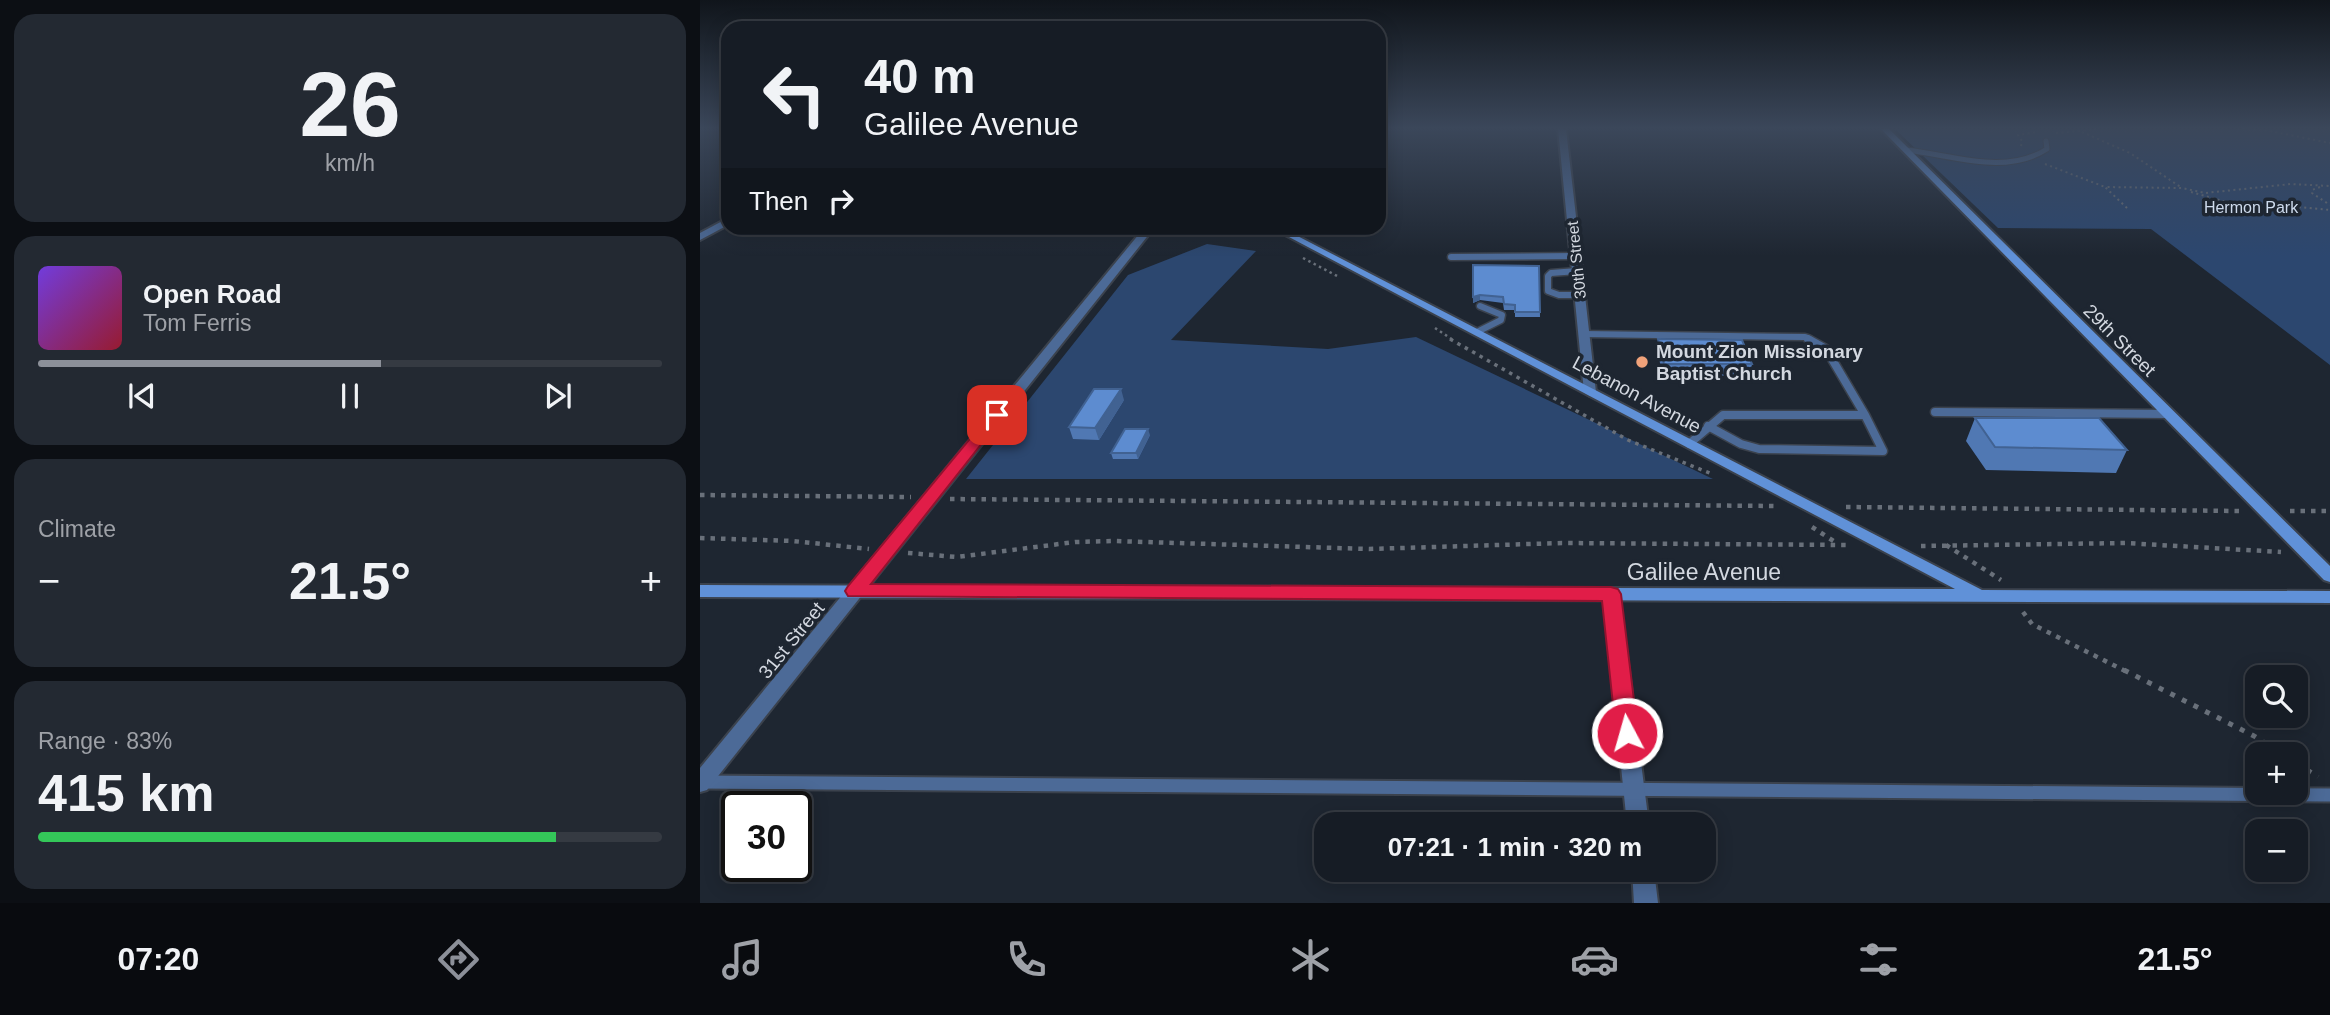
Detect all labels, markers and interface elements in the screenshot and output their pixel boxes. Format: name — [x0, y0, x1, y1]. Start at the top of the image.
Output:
icon: left — [749, 49, 840, 140]
text: 40 m — [864, 49, 976, 103]
text: 26 — [299, 54, 401, 155]
text: Galilee Avenue — [864, 106, 1079, 142]
text: km/h — [325, 150, 375, 176]
icon: right — [822, 182, 860, 220]
text: Then — [749, 186, 808, 216]
park label: Hermon Park — [2204, 199, 2299, 216]
street label: 30th Street — [1564, 220, 1589, 300]
text: Open Road — [143, 279, 282, 309]
street label: 29th Street — [2079, 300, 2160, 381]
text: Tom Ferris — [143, 310, 252, 336]
place label: Mount Zion Missionary Baptist Church — [1656, 341, 1863, 384]
street label: Lebanon Avenue — [1569, 352, 1705, 437]
marker: Mount Zion Missionary Baptist Church — [1634, 354, 1650, 370]
icon: previous — [123, 377, 161, 415]
icon: pause — [331, 377, 369, 415]
icon: next — [539, 377, 577, 415]
pin — [967, 385, 1027, 445]
icon: arrive — [978, 396, 1016, 434]
text: Climate — [38, 516, 116, 542]
text: 21.5° — [289, 552, 411, 610]
street label: Galilee Avenue — [1627, 559, 1781, 585]
text: − — [38, 560, 60, 602]
text: + — [640, 560, 662, 602]
street label: 31st Street — [754, 597, 829, 683]
map controls — [2245, 665, 2308, 882]
button: search — [2245, 665, 2308, 728]
position arrow — [1590, 696, 1664, 770]
text: Range · 83% — [38, 728, 172, 754]
button: + — [2245, 742, 2308, 805]
text: 415 km — [38, 764, 214, 822]
speed limit sign: 30 — [721, 791, 812, 882]
button: − — [2245, 819, 2308, 882]
text: 07:21 · 1 min · 320 m — [1388, 832, 1642, 862]
icon: directions — [434, 935, 483, 984]
icon: music — [718, 935, 767, 984]
icon: phone — [1002, 935, 1051, 984]
icon: climate — [1286, 935, 1335, 984]
icon: car — [1570, 935, 1619, 984]
icon: filters — [1854, 935, 1903, 984]
text: 07:20 — [117, 941, 199, 977]
text: 21.5° — [2137, 941, 2212, 977]

